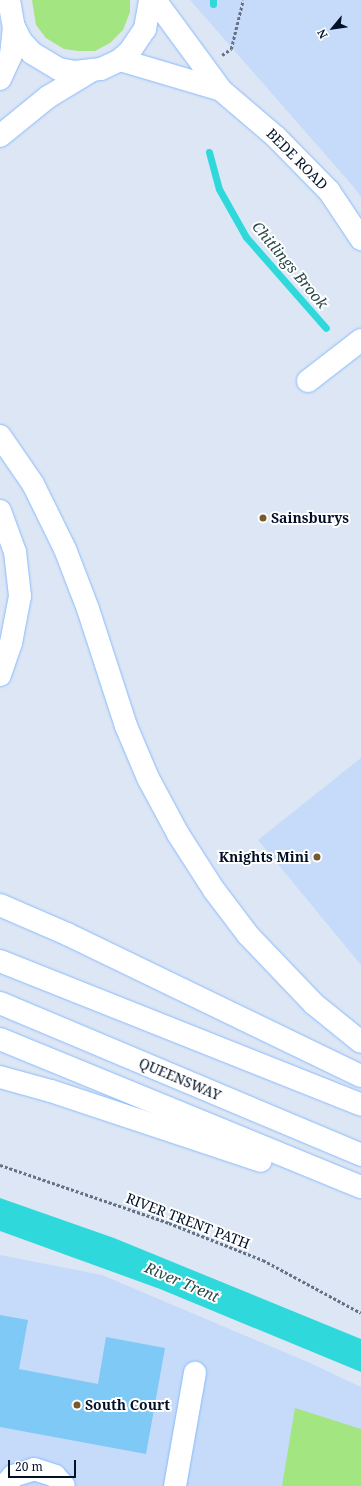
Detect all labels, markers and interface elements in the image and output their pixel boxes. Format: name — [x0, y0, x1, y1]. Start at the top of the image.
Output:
north arrow — [313, 8, 353, 48]
text: N — [313, 27, 331, 41]
street label: BEDE ROAD — [263, 125, 331, 193]
water label: Chitlings Brook — [248, 218, 332, 312]
place label: Sainsburys — [271, 510, 349, 526]
marker: Sainsburys — [258, 513, 268, 523]
place label: Knights Mini — [219, 849, 309, 865]
marker: Knights Mini — [312, 852, 322, 862]
street label: QUEENSWAY — [137, 1054, 223, 1104]
street label: RIVER TRENT PATH — [124, 1190, 252, 1252]
water label: River Trent — [142, 1258, 222, 1306]
place label: South Court — [85, 1397, 170, 1413]
marker: South Court — [72, 1400, 82, 1410]
scale bar — [10, 1452, 78, 1478]
text: 20 m — [15, 1458, 43, 1475]

